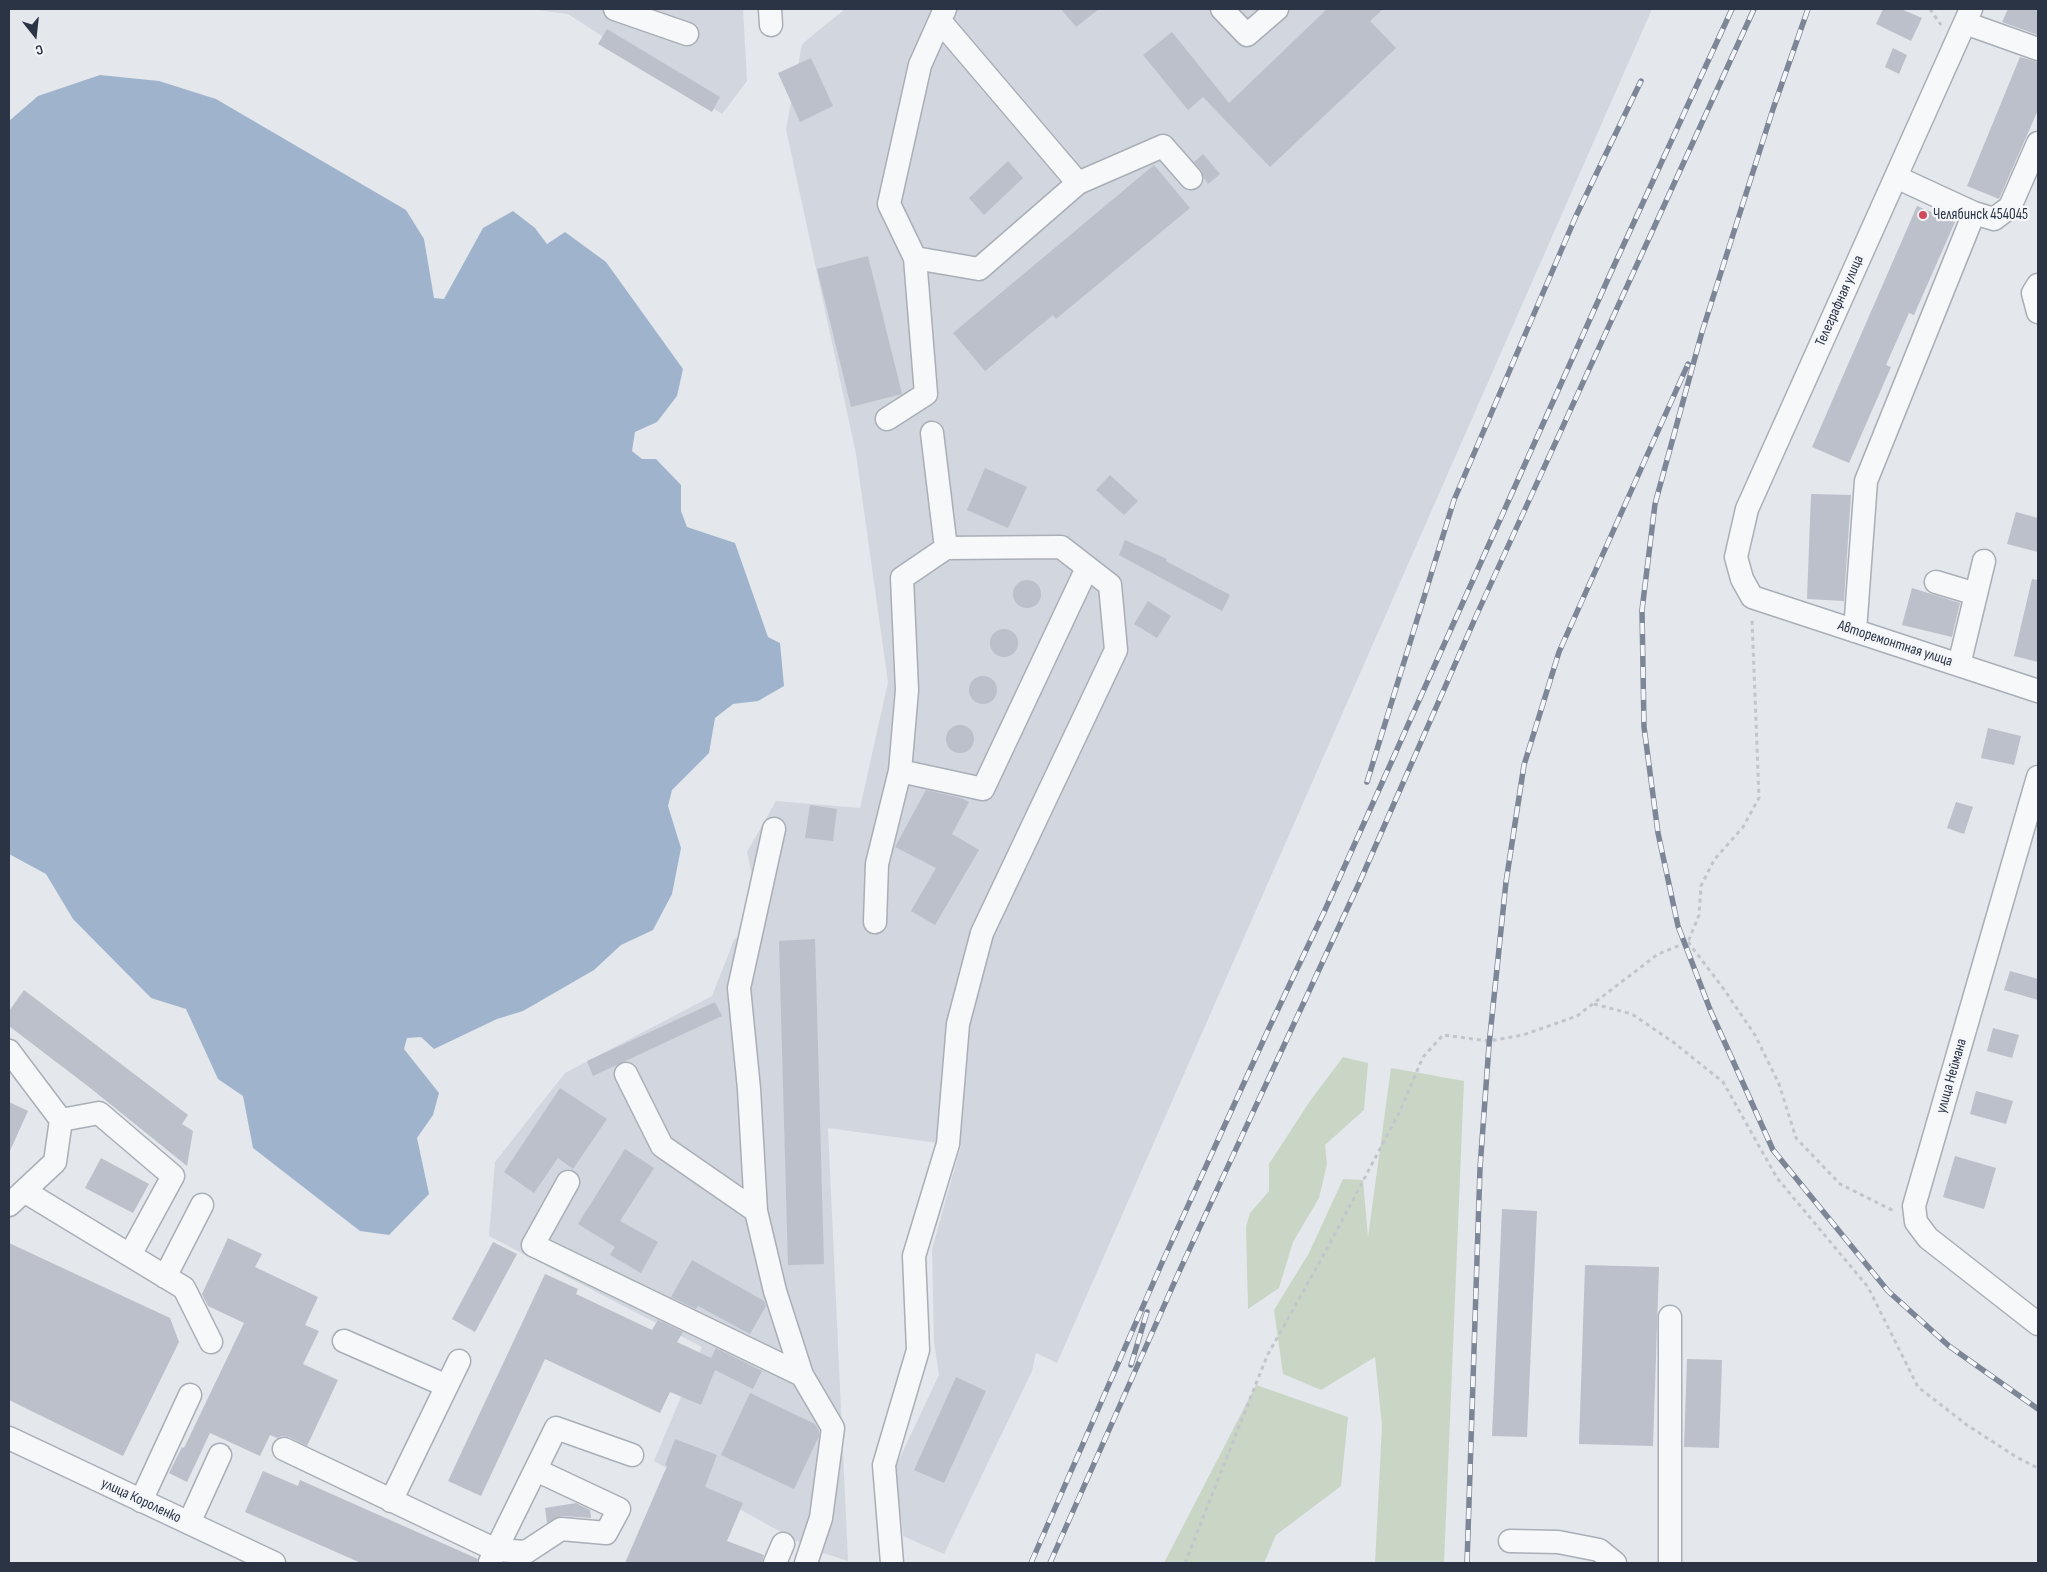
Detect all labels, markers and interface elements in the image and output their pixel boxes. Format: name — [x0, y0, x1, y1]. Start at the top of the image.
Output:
north arrow — [10, 10, 60, 60]
text: С — [33, 41, 45, 59]
place label: Челябинск 454045 — [1933, 206, 2028, 224]
marker: Челябинск 454045 — [1917, 209, 1929, 221]
street label: Телеграфная улица — [1812, 253, 1868, 349]
street label: Авторемонтная улица — [1835, 617, 1955, 671]
street label: улица Неймана — [1933, 1037, 1971, 1115]
street label: улица Короленко — [98, 1475, 184, 1527]

